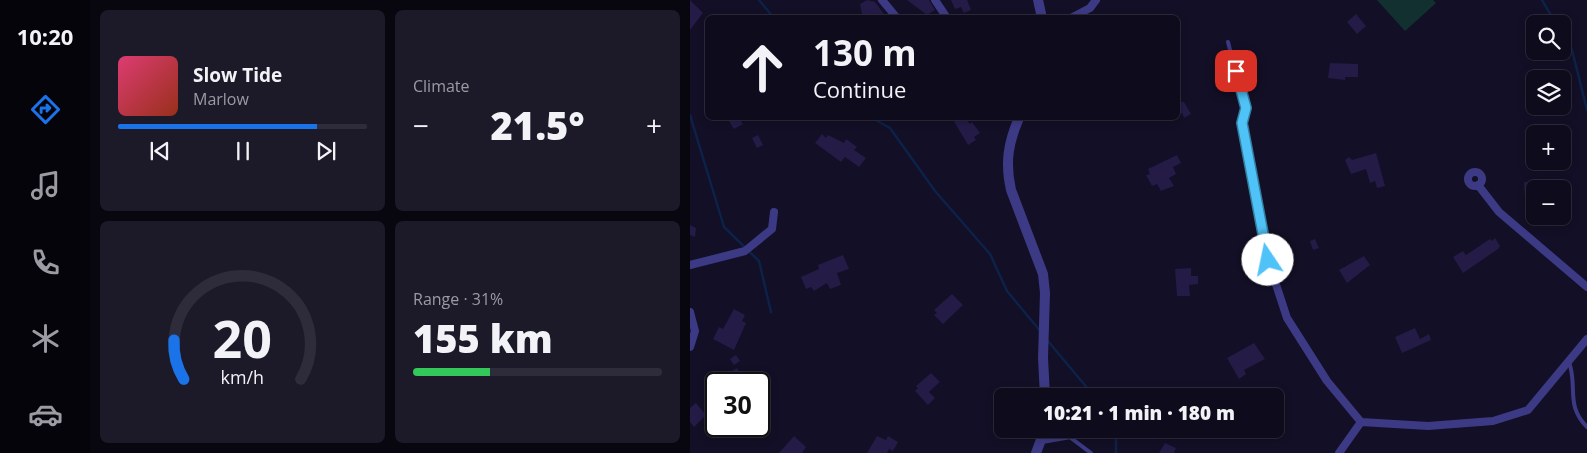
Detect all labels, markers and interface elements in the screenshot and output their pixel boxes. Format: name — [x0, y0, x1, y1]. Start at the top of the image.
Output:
map controls — [1526, 15, 1571, 225]
button: search — [1526, 15, 1571, 60]
text: 10:20 — [17, 21, 73, 51]
text: 130 m — [813, 29, 917, 76]
icon: ahead — [730, 35, 795, 100]
pin — [1215, 50, 1257, 92]
icon: arrive — [1222, 57, 1250, 85]
text: Slow Tide — [193, 62, 282, 88]
button: layers — [1526, 70, 1571, 115]
text: Continue — [813, 74, 906, 104]
text: Climate — [413, 75, 470, 97]
text: Marlow — [193, 88, 249, 110]
icon: directions — [28, 92, 63, 127]
text: 21.5° — [491, 99, 584, 151]
text: − — [413, 106, 429, 144]
text: + — [646, 106, 662, 144]
button: + — [1526, 125, 1571, 170]
icon: previous — [146, 137, 174, 165]
icon: pause — [229, 137, 257, 165]
icon: next — [312, 137, 340, 165]
icon: music — [28, 168, 63, 203]
button: − — [1526, 180, 1571, 225]
position arrow — [1241, 233, 1293, 285]
icon: phone — [28, 245, 63, 280]
text: Range · 31% — [413, 288, 503, 310]
text: 20 — [213, 302, 272, 373]
text: 155 km — [413, 312, 553, 364]
icon: climate — [28, 321, 63, 356]
text: km/h — [221, 365, 264, 389]
speed limit sign: 30 — [705, 372, 770, 437]
icon: car — [28, 397, 63, 432]
text: 10:21 · 1 min · 180 m — [1043, 400, 1235, 426]

